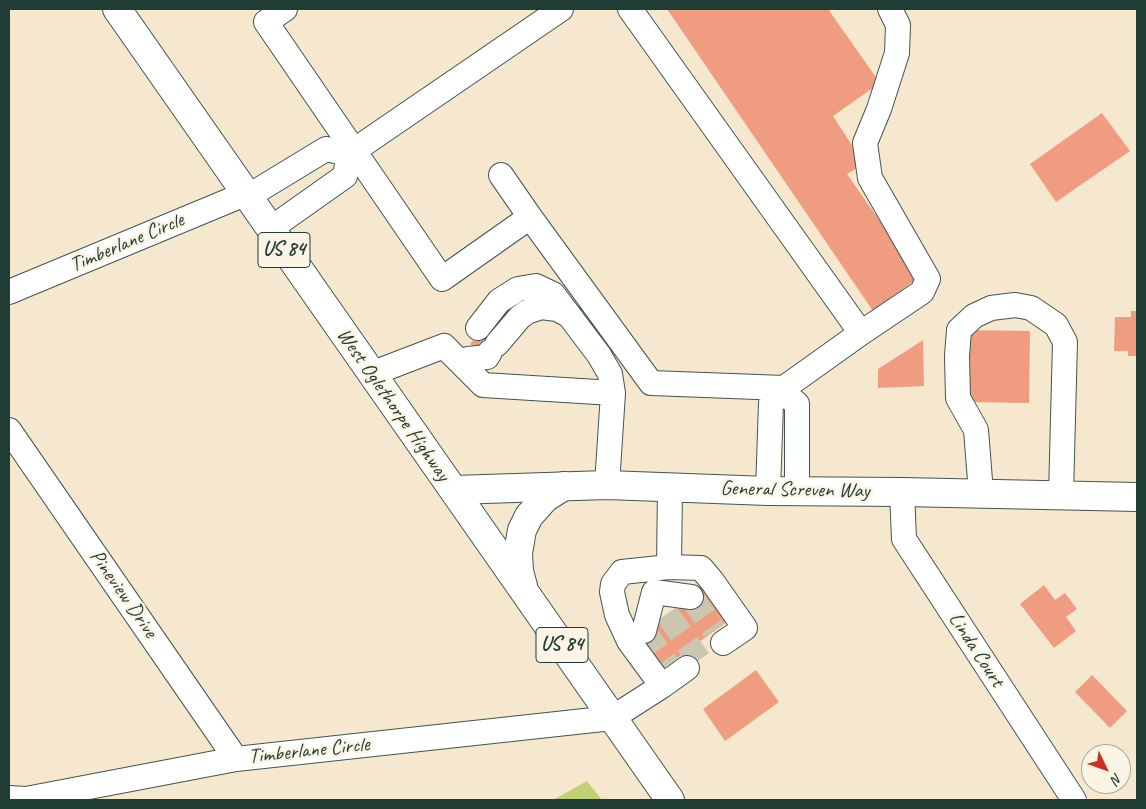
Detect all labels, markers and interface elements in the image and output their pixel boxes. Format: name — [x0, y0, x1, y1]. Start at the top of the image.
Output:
street label: Timberlane Circle — [66, 208, 188, 278]
road number: US 84 — [258, 232, 310, 268]
street label: West Oglethorpe Highway — [331, 324, 455, 486]
street label: General Screven Way — [720, 476, 870, 504]
street label: Pineview Drive — [84, 545, 162, 643]
street label: Linda Court — [943, 608, 1009, 692]
road number: US 84 — [536, 628, 588, 662]
street label: Timberlane Circle — [247, 732, 371, 770]
north arrow — [1081, 744, 1131, 794]
text: N — [1108, 770, 1126, 788]

